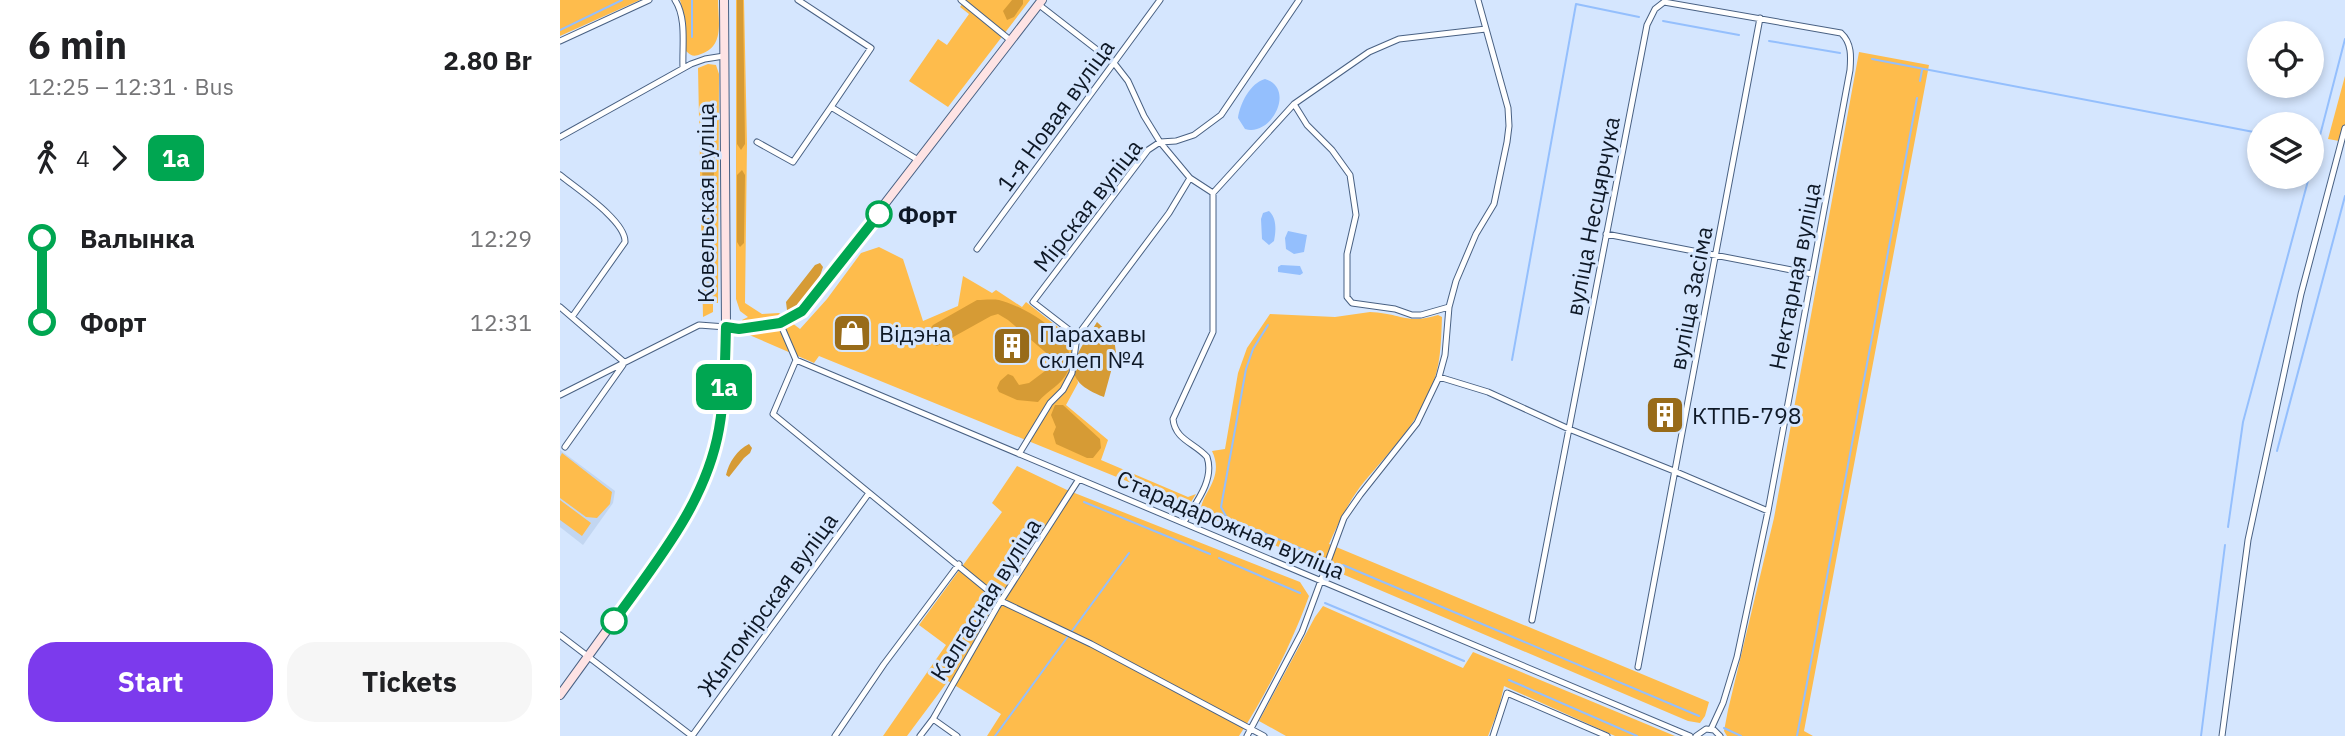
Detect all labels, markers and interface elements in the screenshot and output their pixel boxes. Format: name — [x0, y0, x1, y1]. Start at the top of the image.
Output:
text: 6 min — [28, 20, 127, 69]
map controls — [2247, 21, 2324, 189]
button: locate — [2247, 21, 2324, 98]
street label: 1-я Новая вуліца — [990, 33, 1120, 197]
text: 2.80 Br — [443, 43, 532, 77]
text: 12:25 – 12:31 · Bus — [28, 71, 234, 101]
street label: Ковельская вуліца — [690, 103, 720, 303]
button: layers — [2247, 112, 2324, 189]
street label: вуліца Несцярчука — [1558, 114, 1626, 318]
street label: Мірская вуліца — [1026, 133, 1148, 277]
icon: walk — [28, 139, 66, 177]
icon: forward — [100, 139, 138, 177]
text: 1а — [162, 142, 190, 174]
text: 4 — [76, 143, 90, 173]
street label: Нектарная вуліца — [1761, 180, 1827, 372]
place label: Форт — [898, 199, 957, 229]
marker: Форт — [866, 201, 892, 227]
text: Валынка — [80, 221, 195, 255]
text: 12:29 — [470, 223, 532, 253]
street label: вуліца Засіма — [1661, 224, 1719, 372]
text: Форт — [80, 305, 147, 339]
text: 12:31 — [470, 307, 532, 337]
shop icon: Відэна — [831, 312, 873, 354]
place label: Відэна — [879, 318, 951, 348]
place label: Парахавы склеп №4 — [1039, 318, 1146, 374]
building icon: Парахавы склеп №4 — [991, 325, 1033, 367]
line badge: 1а — [692, 364, 756, 410]
text: 1а — [710, 371, 738, 403]
building icon: КТПБ-798 — [1644, 394, 1686, 436]
place label: КТПБ-798 — [1692, 400, 1802, 430]
street label: Старадарожная вуліца — [1112, 462, 1350, 586]
street label: Жытомірская вуліца — [690, 506, 844, 702]
street label: Калгасная вуліца — [923, 512, 1047, 686]
unlabelled marker — [601, 608, 627, 634]
button: Start — [28, 642, 273, 722]
button: Tickets — [287, 642, 532, 722]

